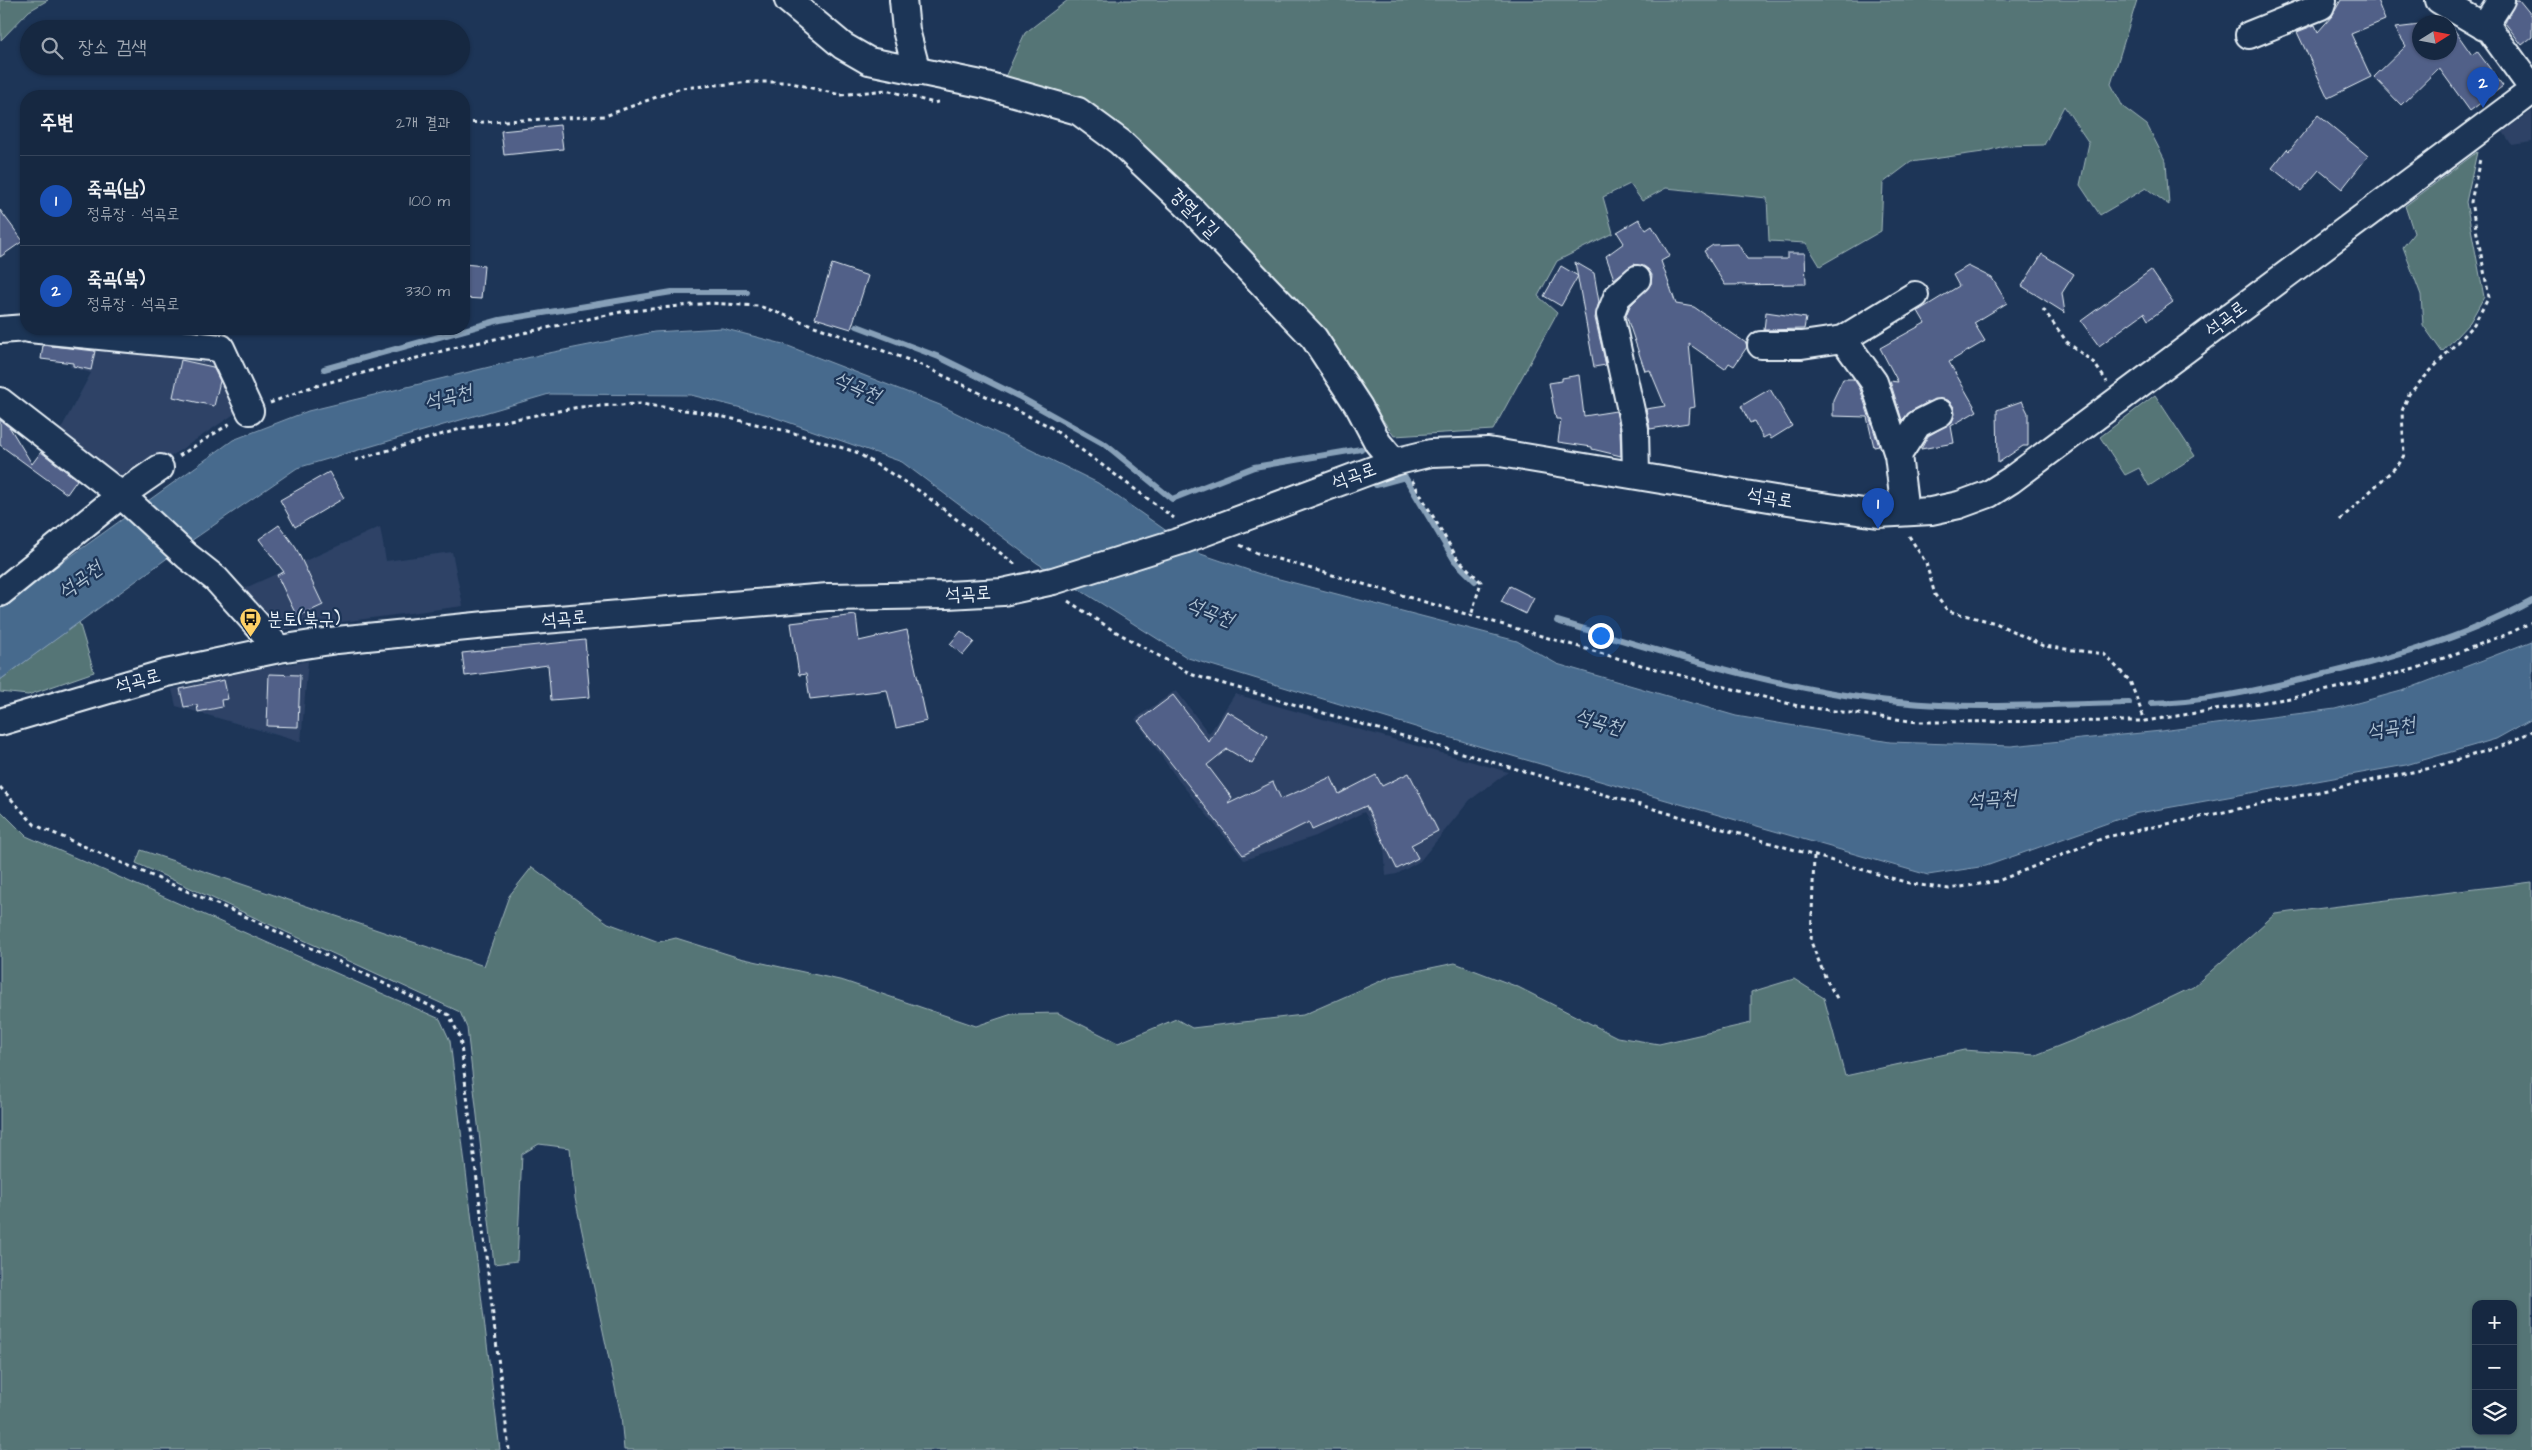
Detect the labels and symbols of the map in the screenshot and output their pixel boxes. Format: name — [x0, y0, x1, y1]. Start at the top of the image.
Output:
north arrow — [2412, 15, 2457, 60]
pin: 2 — [2467, 67, 2499, 108]
street label: 경열사길 — [1163, 182, 1225, 244]
street label: 석곡로 — [2200, 294, 2252, 344]
water label: 석곡천 — [829, 364, 886, 410]
water label: 석곡천 — [421, 377, 477, 416]
street label: 석곡로 — [1328, 455, 1380, 497]
street label: 석곡로 — [1745, 481, 1795, 515]
pin: 1 — [1862, 488, 1894, 529]
water label: 석곡천 — [52, 553, 109, 606]
street label: 석곡로 — [944, 579, 992, 609]
water label: 석곡천 — [1182, 590, 1239, 635]
street label: 석곡로 — [540, 604, 588, 634]
place label: 분토(북구) — [267, 606, 341, 633]
bus stop icon: 분토(북구) — [239, 607, 263, 638]
your location — [1588, 623, 1614, 649]
street label: 석곡로 — [112, 662, 164, 700]
water label: 석곡천 — [1572, 702, 1628, 743]
water label: 석곡천 — [2365, 710, 2419, 746]
water label: 석곡천 — [1967, 783, 2019, 815]

